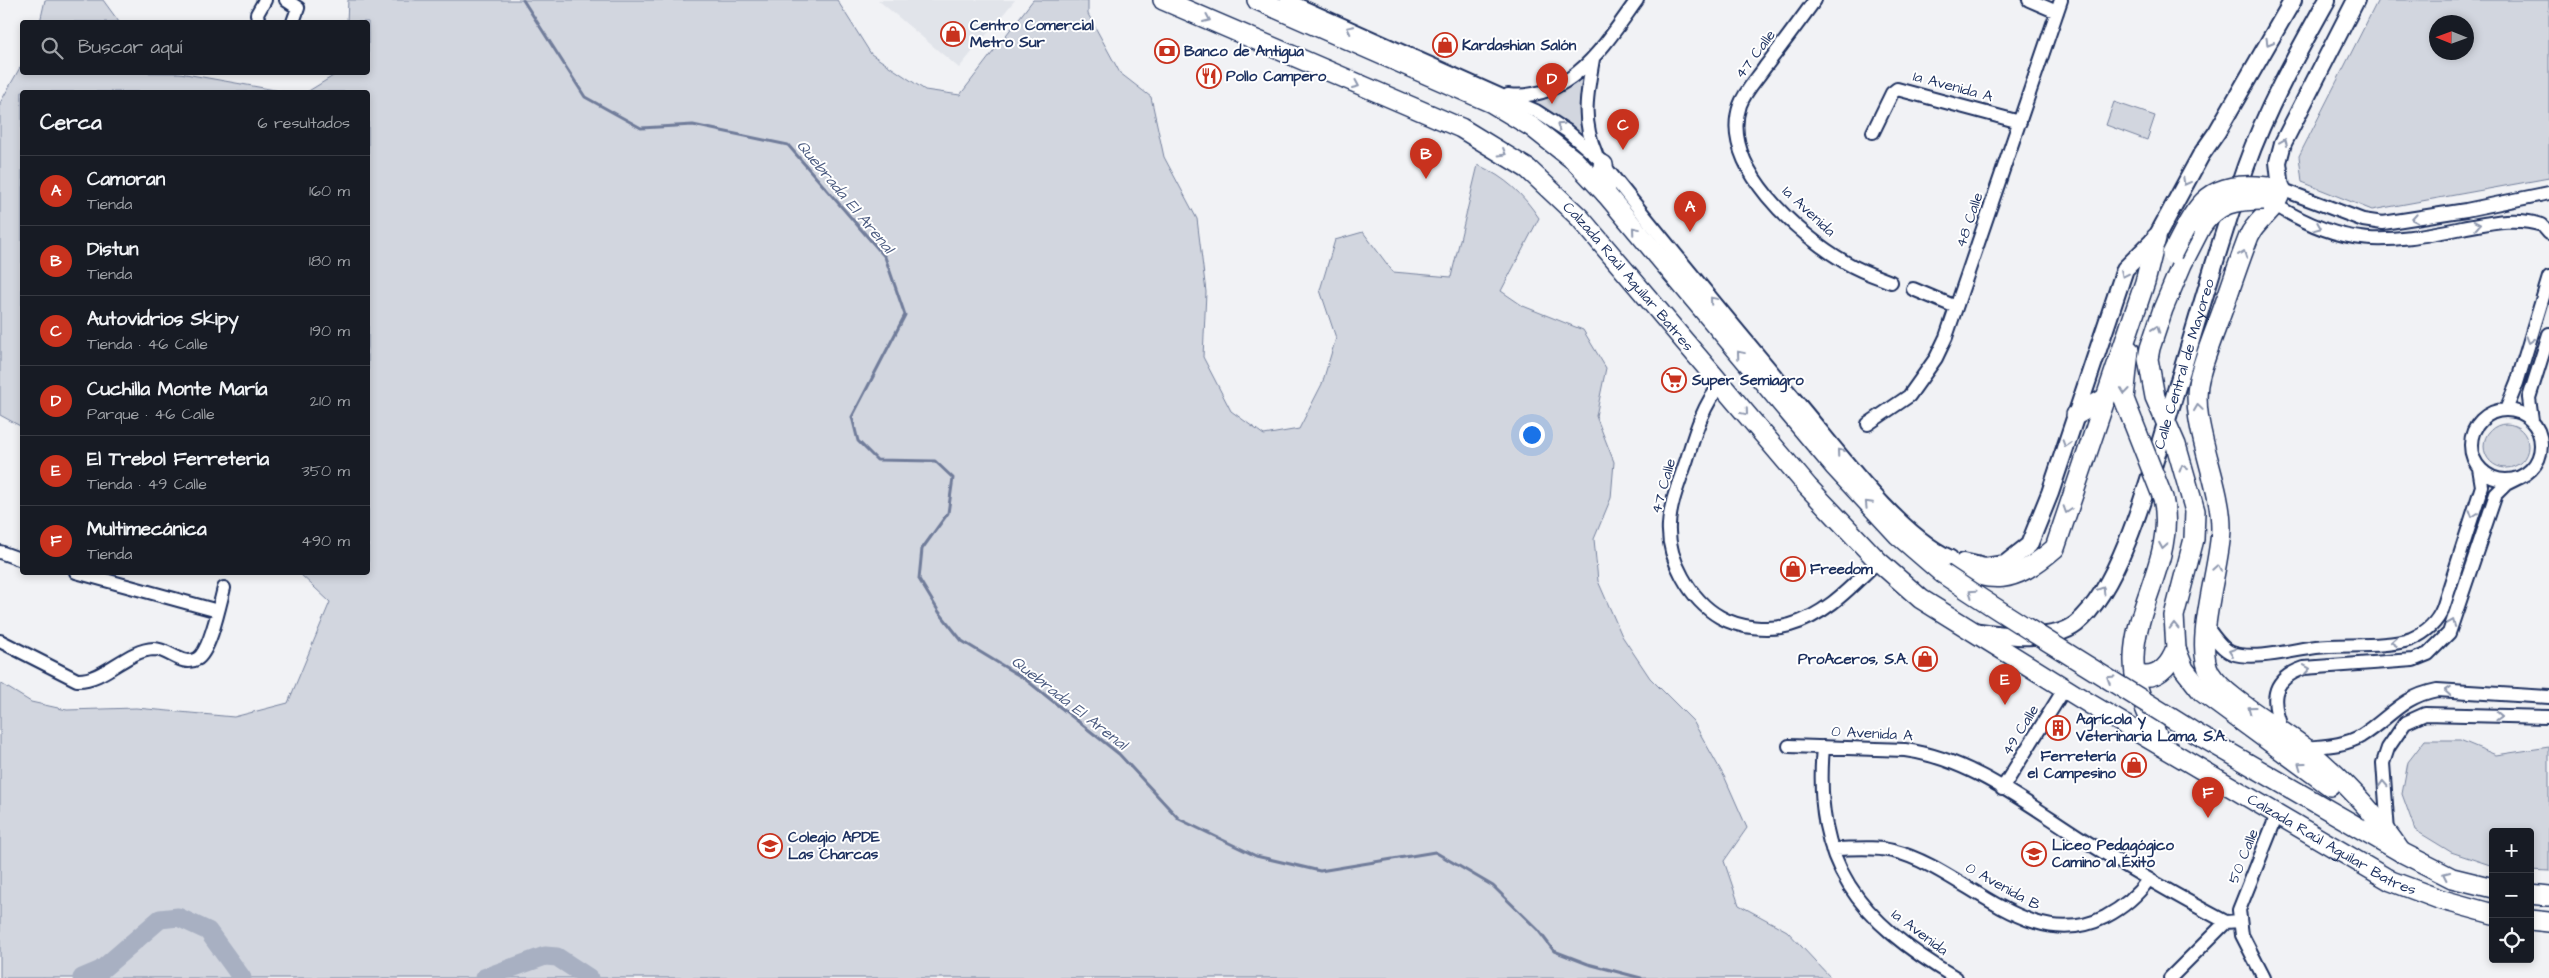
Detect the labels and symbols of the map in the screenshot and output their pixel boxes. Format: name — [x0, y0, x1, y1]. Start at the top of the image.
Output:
one-way arrow — [1202, 13, 1211, 24]
place label: Centro Comercial Metro Sur — [970, 15, 1095, 53]
north arrow — [2429, 15, 2474, 60]
shop icon: Centro Comercial Metro Sur — [940, 21, 966, 47]
one-way arrow — [1346, 25, 1355, 35]
street label: 47 Calle — [1730, 25, 1781, 83]
shop icon: Kardashian Salón — [1432, 32, 1458, 58]
place label: Kardashian Salón — [1462, 35, 1577, 56]
one-way arrow — [2266, 37, 2276, 46]
bank icon: Banco de Antigua — [1154, 38, 1180, 64]
place label: Banco de Antigua — [1184, 41, 1304, 64]
restaurant icon: Pollo Campero — [1196, 63, 1222, 89]
pin: D — [1536, 63, 1568, 104]
place label: Pollo Campero — [1226, 66, 1327, 87]
street label: 1a Avenida A — [1911, 66, 1995, 107]
one-way arrow — [1351, 78, 1360, 89]
pin: C — [1607, 109, 1639, 150]
one-way arrow — [1557, 123, 1566, 132]
water label: Quebrada El Arenal — [791, 135, 901, 260]
pin: B — [1410, 138, 1442, 179]
one-way arrow — [2278, 138, 2289, 147]
one-way arrow — [1498, 147, 1507, 157]
one-way arrow — [2182, 177, 2192, 186]
street label: 1a Avenida — [1777, 181, 1840, 242]
street label: 48 Calle — [1950, 190, 1989, 251]
pin: A — [1674, 191, 1706, 232]
street label: Calzada Raúl Aguilar Batres — [1559, 199, 1697, 355]
one-way arrow — [2411, 213, 2420, 223]
one-way arrow — [2313, 221, 2322, 231]
one-way arrow — [2473, 221, 2482, 231]
one-way arrow — [1632, 226, 1641, 235]
one-way arrow — [2237, 250, 2247, 258]
one-way arrow — [2120, 269, 2130, 278]
street label: Calle Central de Mayoreo — [2149, 276, 2220, 452]
one-way arrow — [1710, 297, 1719, 306]
one-way arrow — [2150, 325, 2160, 334]
one-way arrow — [2525, 335, 2535, 344]
one-way arrow — [1736, 351, 1745, 360]
supermarket icon: Super Semiagro — [1661, 367, 1687, 393]
place label: Super Semiagro — [1691, 370, 1804, 393]
one-way arrow — [2120, 387, 2131, 395]
one-way arrow — [2193, 404, 2203, 413]
one-way arrow — [1739, 406, 1748, 415]
your location — [1519, 422, 1545, 448]
one-way arrow — [2062, 440, 2072, 448]
one-way arrow — [1836, 449, 1845, 458]
street label: 47 Calle — [1646, 456, 1681, 516]
one-way arrow — [2178, 464, 2188, 472]
one-way arrow — [1865, 501, 1874, 510]
one-way arrow — [2063, 505, 2073, 514]
one-way arrow — [2469, 510, 2479, 518]
one-way arrow — [2158, 542, 2168, 550]
shop icon: Freedom — [1780, 556, 1806, 582]
place label: Freedom — [1810, 559, 1873, 580]
one-way arrow — [2211, 563, 2221, 572]
one-way arrow — [2096, 587, 2106, 596]
one-way arrow — [1968, 590, 1978, 599]
one-way arrow — [2446, 619, 2457, 628]
one-way arrow — [2169, 621, 2179, 629]
one-way arrow — [2389, 636, 2397, 647]
shop icon: ProAceros, S.A. — [1912, 646, 1938, 672]
one-way arrow — [2228, 648, 2237, 658]
place label: ProAceros, S.A. — [1798, 649, 1908, 670]
water label: Quebrada El Arenal — [1007, 651, 1134, 757]
pin: E — [1989, 664, 2021, 705]
one-way arrow — [2303, 664, 2312, 674]
one-way arrow — [2106, 676, 2115, 685]
one-way arrow — [2444, 686, 2452, 697]
street label: 49 Calle — [1997, 701, 2044, 760]
one-way arrow — [2247, 706, 2257, 715]
place label: Agrícola y Veterinaria Lama, S.A. — [2075, 709, 2227, 747]
one-way arrow — [2495, 711, 2503, 721]
building icon: Agrícola y Veterinaria Lama, S.A. — [2045, 715, 2071, 741]
street label: 0 Avenida A — [1831, 721, 1914, 746]
place label: Ferretería el Campesino — [2027, 746, 2117, 784]
shop icon: Ferretería el Campesino — [2121, 752, 2147, 778]
one-way arrow — [2298, 762, 2307, 771]
pin: F — [2192, 777, 2224, 818]
one-way arrow — [2378, 779, 2389, 787]
street label: Calzada Raúl Aguilar Batres — [2243, 789, 2420, 901]
street label: 50 Calle — [2223, 826, 2264, 887]
place label: Colegio APDE Las Charcas — [788, 827, 880, 865]
school or university icon: Colegio APDE Las Charcas — [757, 833, 783, 859]
place label: Liceo Pedagógico Camino al Éxito — [2052, 835, 2174, 873]
school or university icon: Liceo Pedagógico Camino al Éxito — [2021, 841, 2047, 867]
street label: 0 Avenida B — [1961, 857, 2044, 916]
one-way arrow — [2442, 870, 2451, 881]
street label: 1a Avenida — [1887, 904, 1953, 961]

